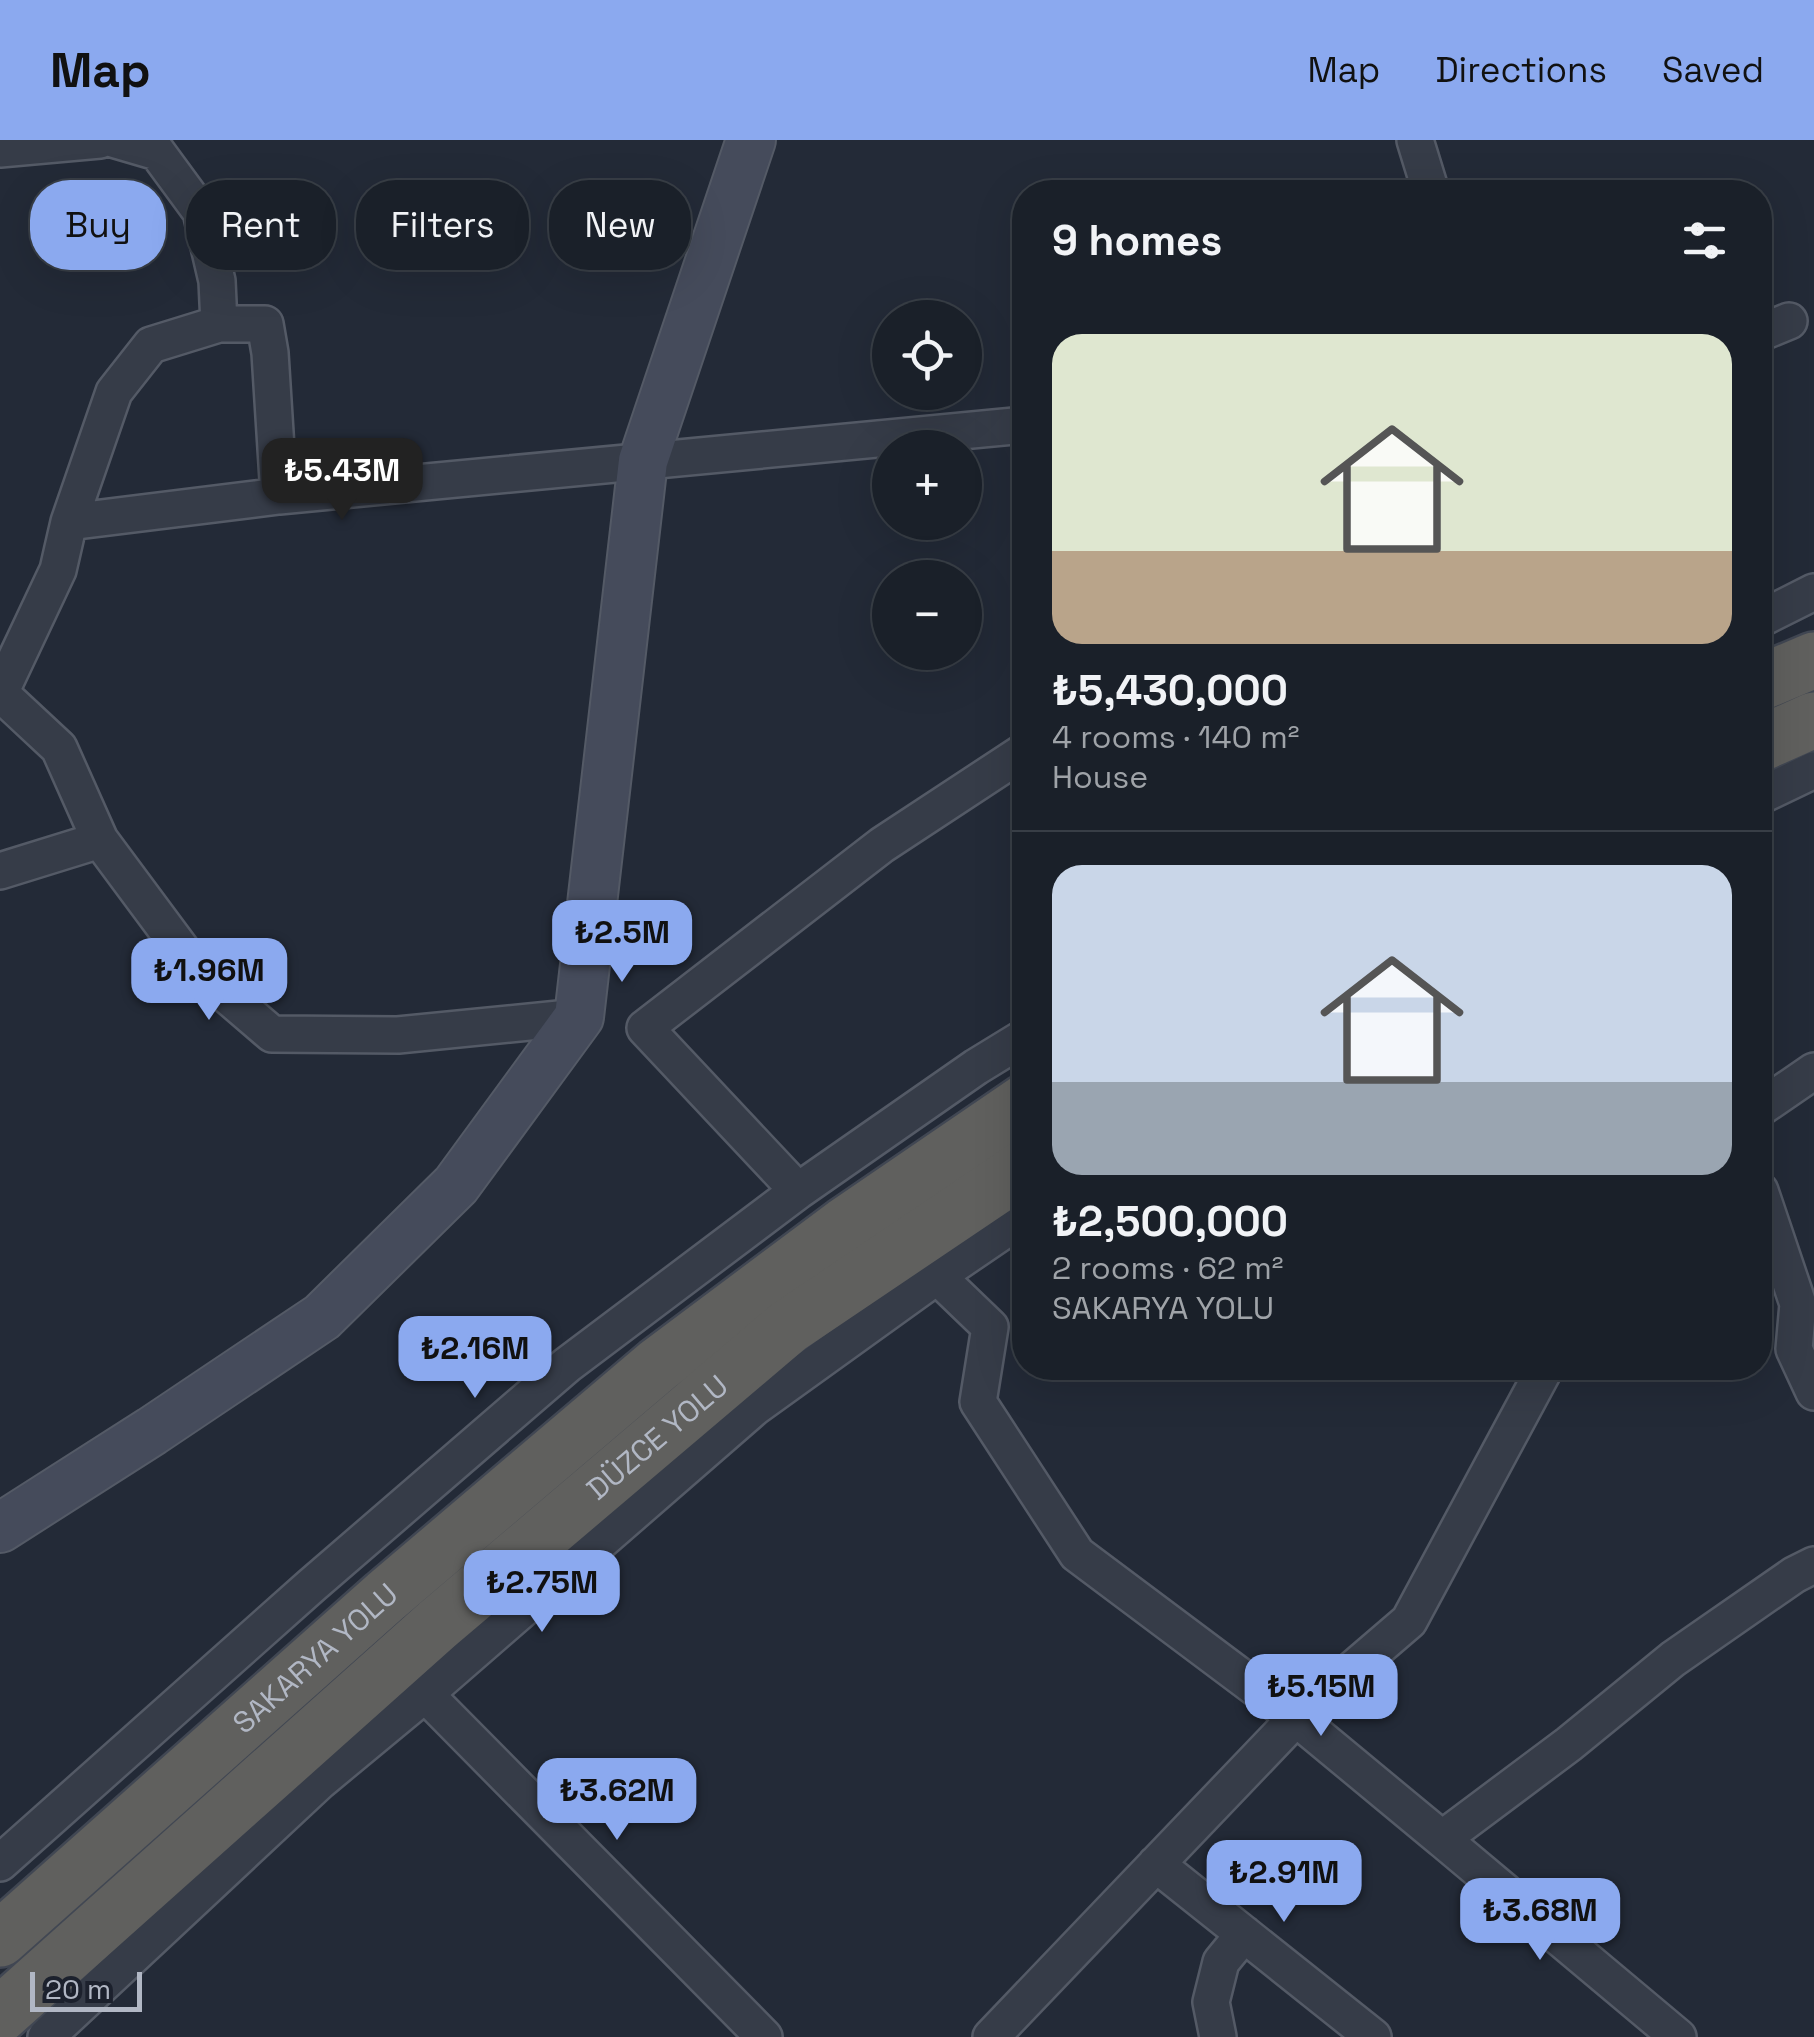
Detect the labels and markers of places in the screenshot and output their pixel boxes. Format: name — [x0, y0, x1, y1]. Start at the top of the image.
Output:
pin: ₺5.43M — [261, 438, 423, 523]
pin: ₺2.5M — [552, 900, 692, 985]
pin: ₺1.96M — [128, 938, 290, 1023]
pin: ₺2.16M — [394, 1316, 556, 1401]
pin: ₺2.75M — [461, 1550, 623, 1635]
pin: ₺5.15M — [1240, 1654, 1402, 1739]
pin: ₺3.62M — [536, 1758, 698, 1843]
pin: ₺2.91M — [1203, 1840, 1365, 1925]
pin: ₺3.68M — [1459, 1878, 1621, 1963]

